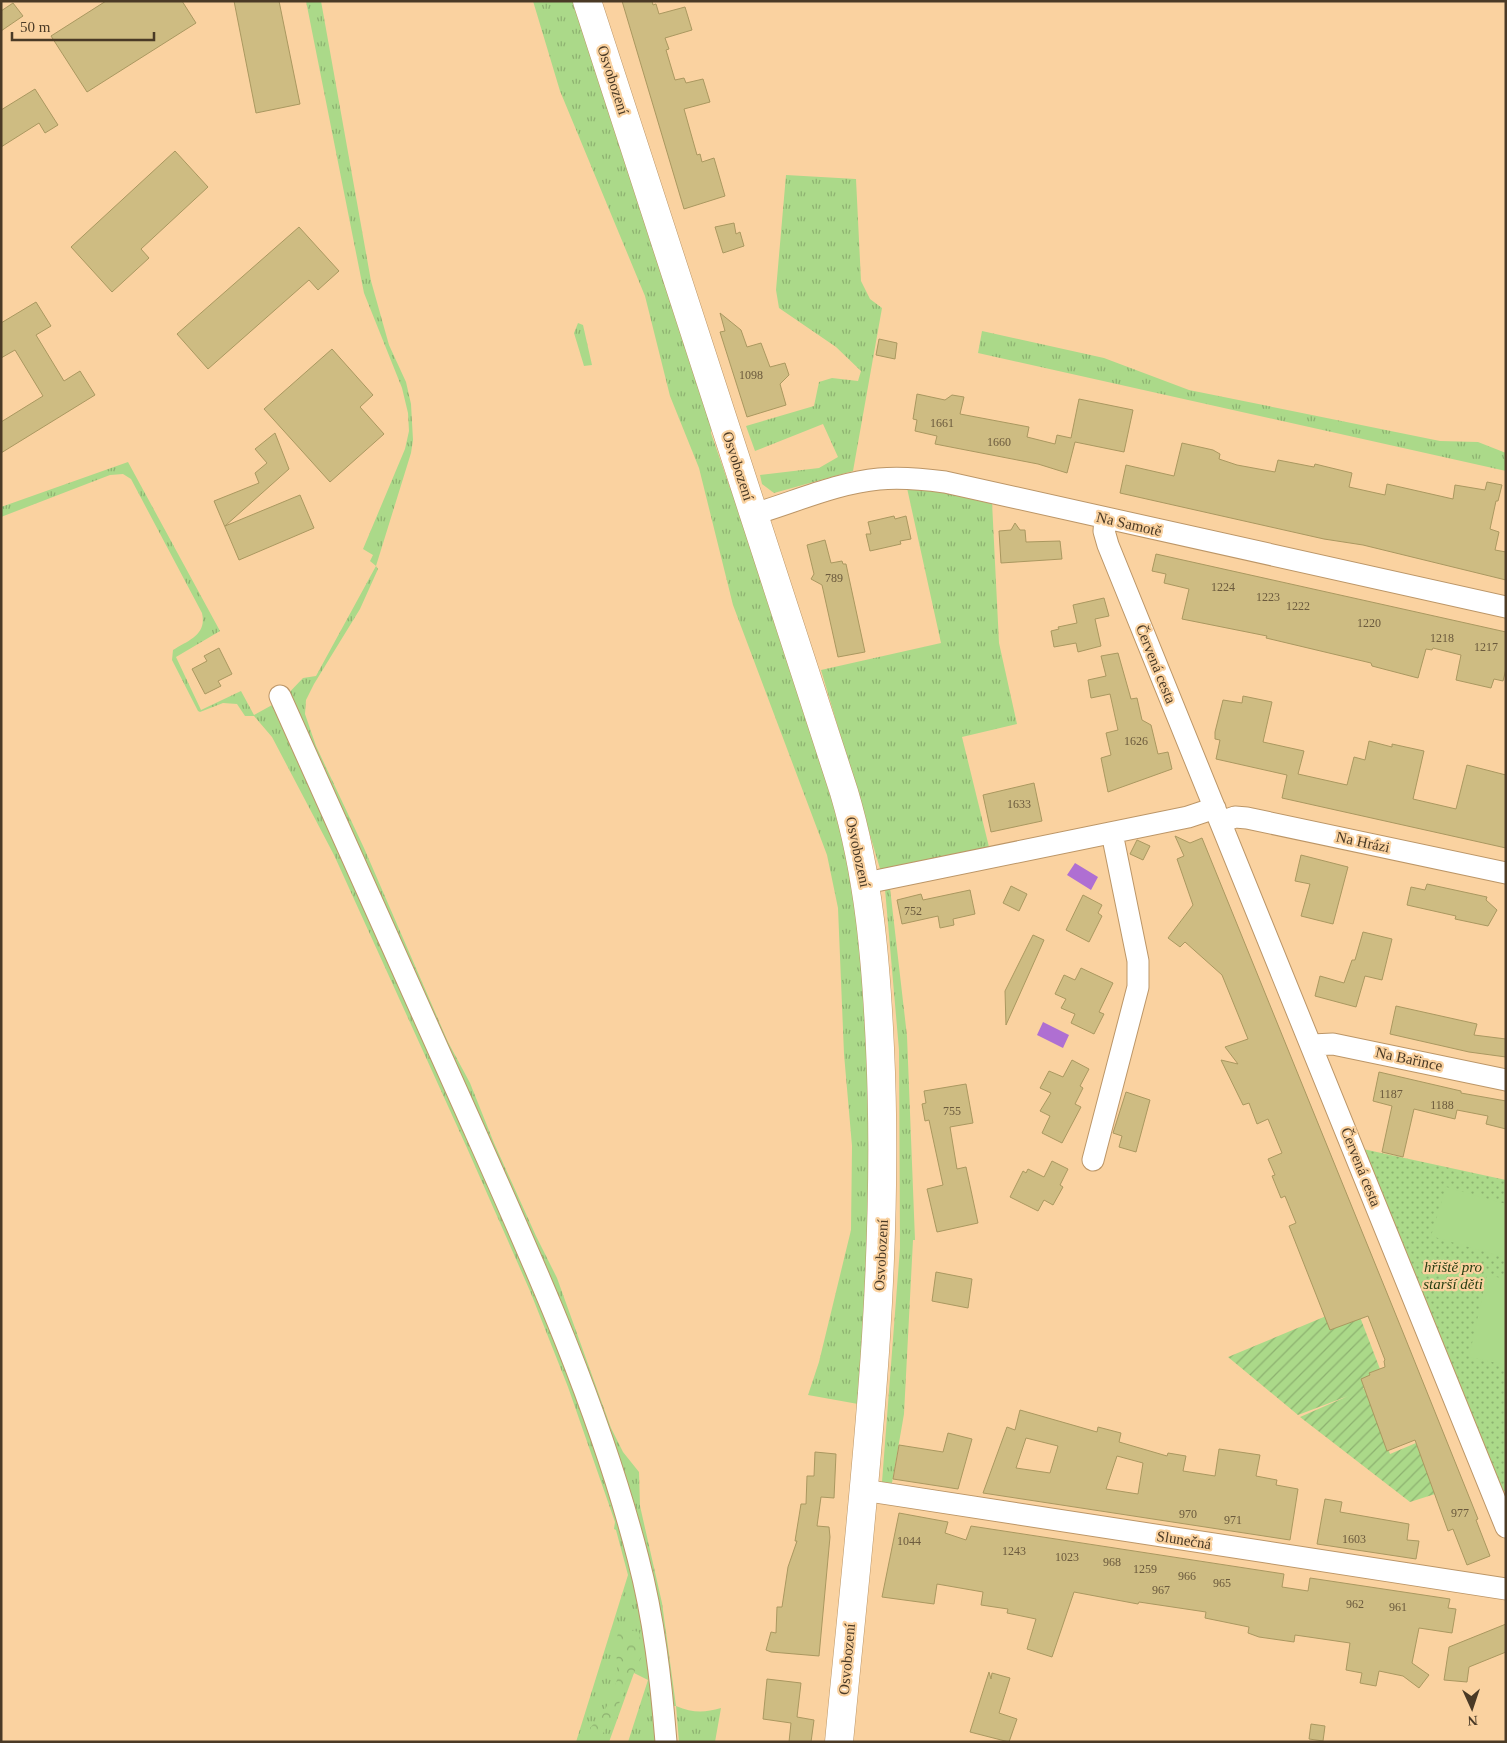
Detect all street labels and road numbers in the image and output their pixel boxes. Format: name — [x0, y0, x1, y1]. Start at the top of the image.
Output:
street label: Osvobození — [594, 43, 632, 117]
street label: Osvobození — [719, 429, 757, 503]
street label: Na Samotě — [1095, 509, 1163, 539]
street label: Červená cesta — [1133, 622, 1179, 706]
street label: Osvobození — [843, 815, 873, 889]
street label: Na Hrázi — [1335, 829, 1391, 855]
street label: Na Bařince — [1374, 1044, 1444, 1074]
street label: Červená cesta — [1338, 1125, 1384, 1209]
street label: Osvobození — [871, 1219, 891, 1291]
street label: Slunečná — [1156, 1528, 1213, 1552]
street label: Osvobození — [836, 1623, 858, 1695]

